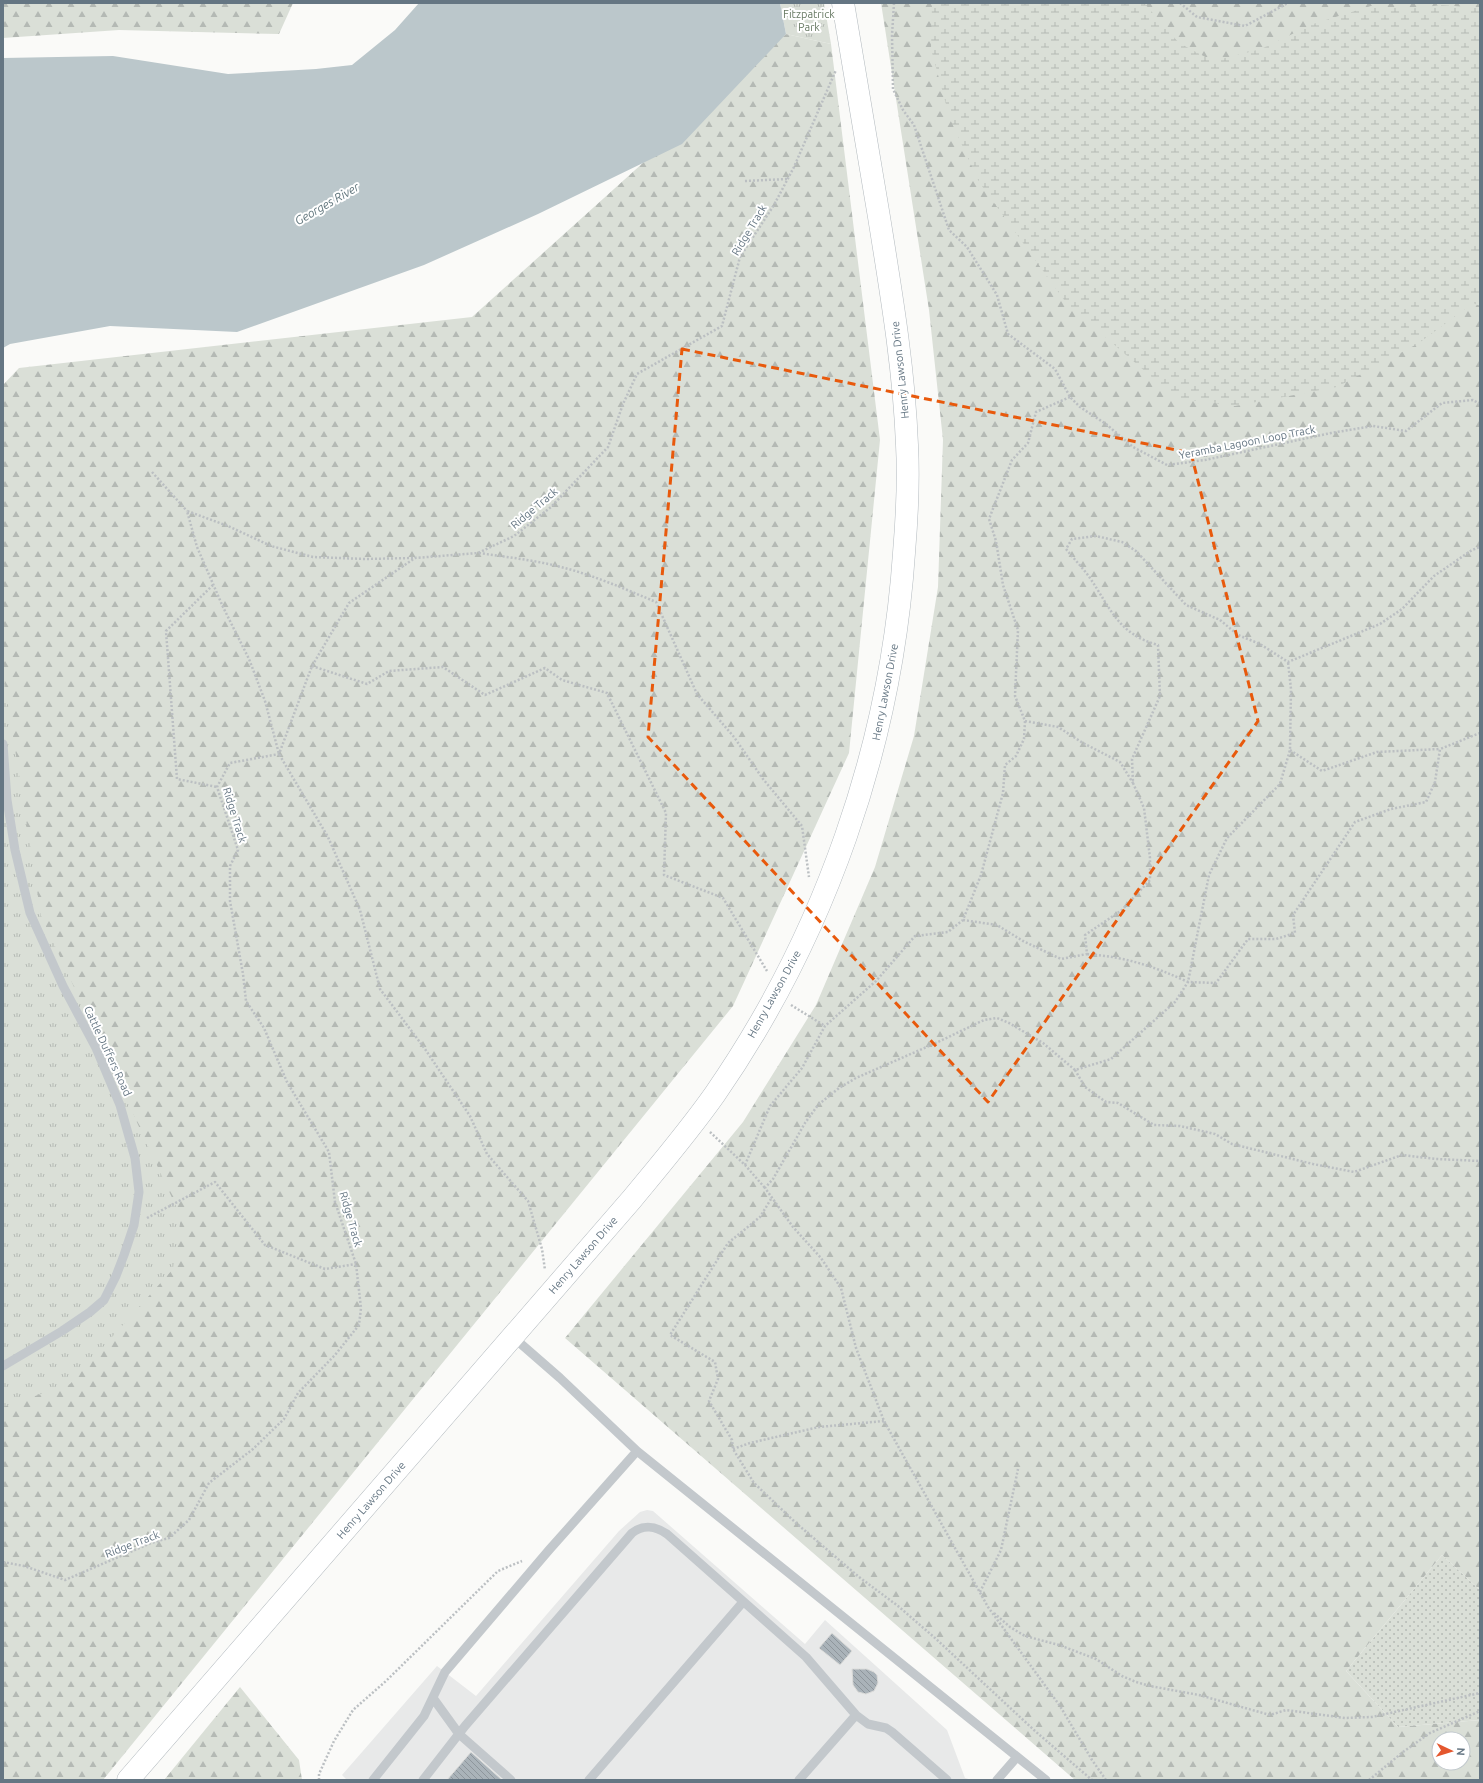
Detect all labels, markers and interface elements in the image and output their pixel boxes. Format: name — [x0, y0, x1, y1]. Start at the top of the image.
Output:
park label: Fitzpatrick Park — [783, 8, 835, 33]
water label: Georges River — [292, 180, 361, 227]
street label: Ridge Track — [729, 202, 769, 258]
street label: Henry Lawson Drive — [889, 321, 911, 419]
street label: Yeramba Lagoon Loop Track — [1178, 423, 1317, 461]
street label: Ridge Track — [508, 485, 560, 531]
street label: Henry Lawson Drive — [870, 643, 900, 741]
street label: Ridge Track — [221, 786, 249, 844]
street label: Henry Lawson Drive — [745, 948, 803, 1040]
street label: Cattle Duffers Road — [82, 1004, 134, 1098]
street label: Ridge Track — [337, 1190, 365, 1249]
street label: Henry Lawson Drive — [546, 1214, 620, 1296]
street label: Henry Lawson Drive — [334, 1459, 408, 1541]
street label: Ridge Track — [103, 1528, 161, 1560]
north arrow — [1431, 1731, 1471, 1771]
text: N — [1455, 1747, 1467, 1756]

